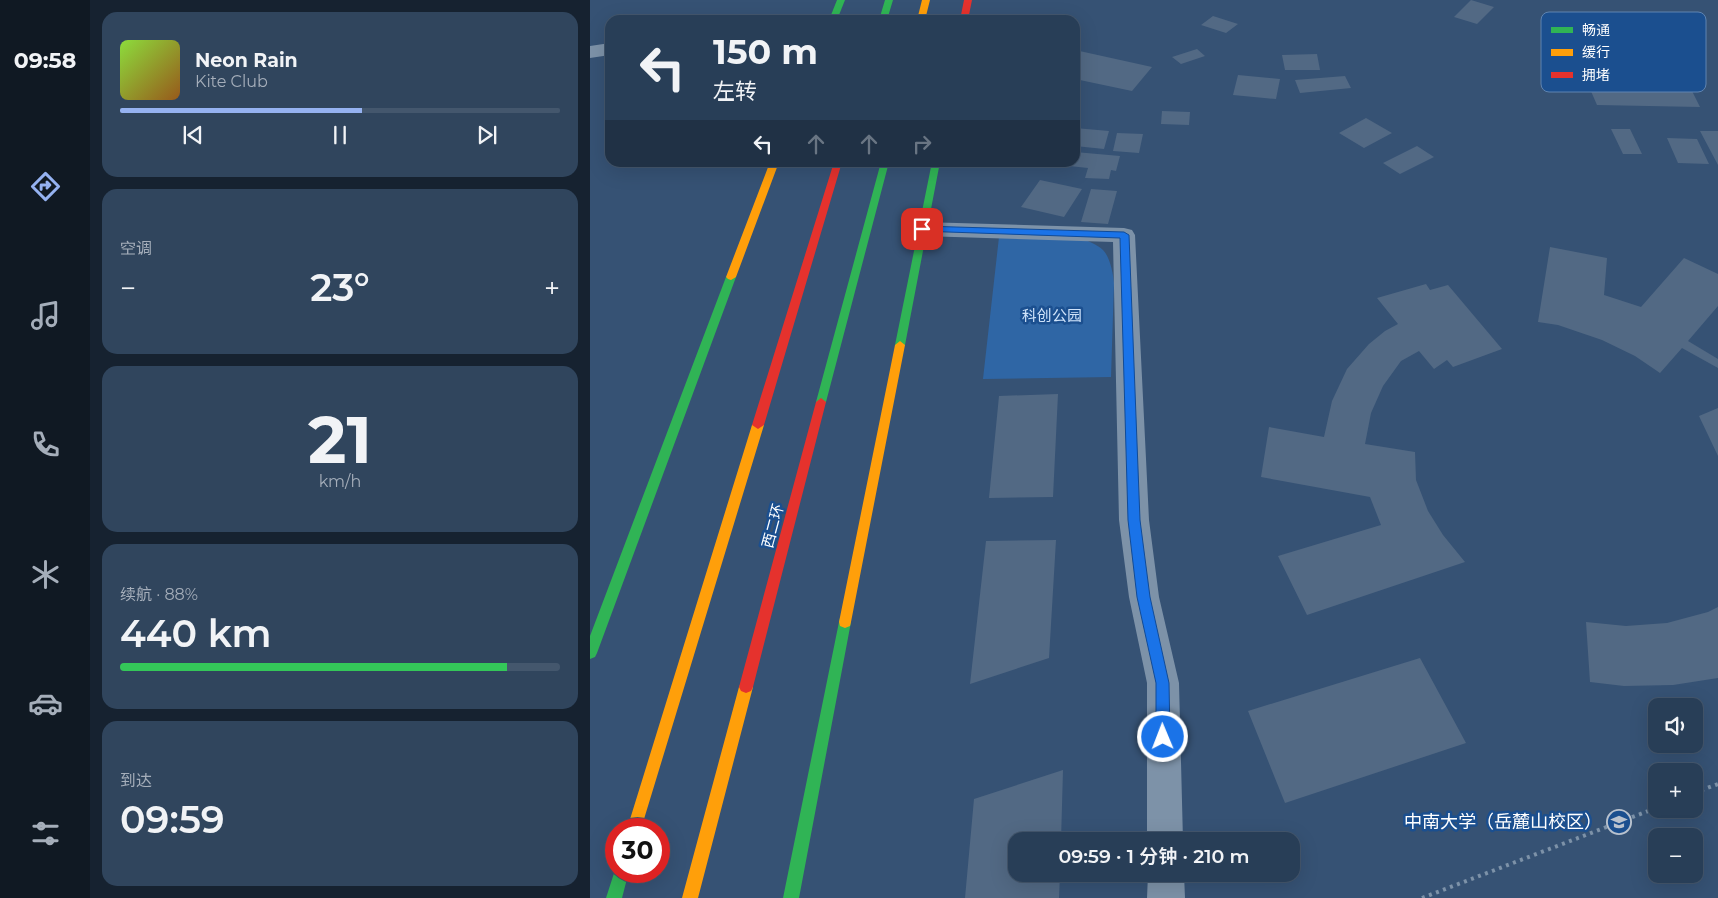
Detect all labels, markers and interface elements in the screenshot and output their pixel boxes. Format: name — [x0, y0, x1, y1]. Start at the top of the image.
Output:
legend — [1541, 12, 1706, 92]
text: 畅通 — [1582, 21, 1610, 39]
text: 150 m — [713, 30, 818, 73]
icon: left — [630, 35, 695, 100]
text: 缓行 — [1582, 43, 1610, 61]
text: 09:58 — [14, 47, 76, 74]
text: Neon Rain — [195, 49, 298, 72]
text: 拥堵 — [1582, 66, 1610, 84]
text: Kite Club — [195, 72, 268, 91]
text: 左转 — [713, 78, 757, 105]
icon: previous — [179, 121, 207, 149]
icon: pause — [326, 121, 354, 149]
icon: next — [473, 121, 501, 149]
icon: left — [749, 130, 777, 158]
icon: ahead — [802, 130, 830, 158]
icon: ahead — [855, 130, 883, 158]
icon: right — [908, 130, 936, 158]
icon: directions — [28, 169, 63, 204]
pin — [901, 208, 943, 250]
icon: arrive — [908, 215, 936, 243]
text: 空调 — [120, 239, 152, 258]
text: 23° — [310, 264, 370, 311]
text: − — [120, 271, 136, 305]
text: + — [544, 271, 560, 305]
icon: music — [28, 298, 63, 333]
park label: 科创公园 — [1022, 306, 1082, 325]
text: 21 — [308, 400, 372, 479]
icon: phone — [28, 427, 63, 462]
text: km/h — [319, 472, 361, 491]
street label: 西二环 — [758, 502, 788, 550]
icon: climate — [28, 557, 63, 592]
text: 续航 · 88% — [120, 585, 198, 604]
text: 440 km — [120, 610, 272, 657]
icon: car — [28, 686, 63, 721]
map controls — [1648, 698, 1703, 883]
button: sound — [1648, 698, 1703, 753]
position arrow — [1136, 710, 1188, 762]
button: + — [1648, 763, 1703, 818]
text: 到达 — [120, 771, 152, 790]
text: 09:59 — [120, 796, 225, 843]
school or university icon: 中南大学（岳麓山校区） — [1606, 809, 1632, 835]
place label: 中南大学（岳麓山校区） — [1404, 811, 1602, 833]
icon: filters — [28, 816, 63, 851]
speed limit sign: 30 — [605, 818, 670, 883]
button: − — [1648, 828, 1703, 883]
text: 09:59 · 1 分钟 · 210 m — [1059, 845, 1249, 868]

